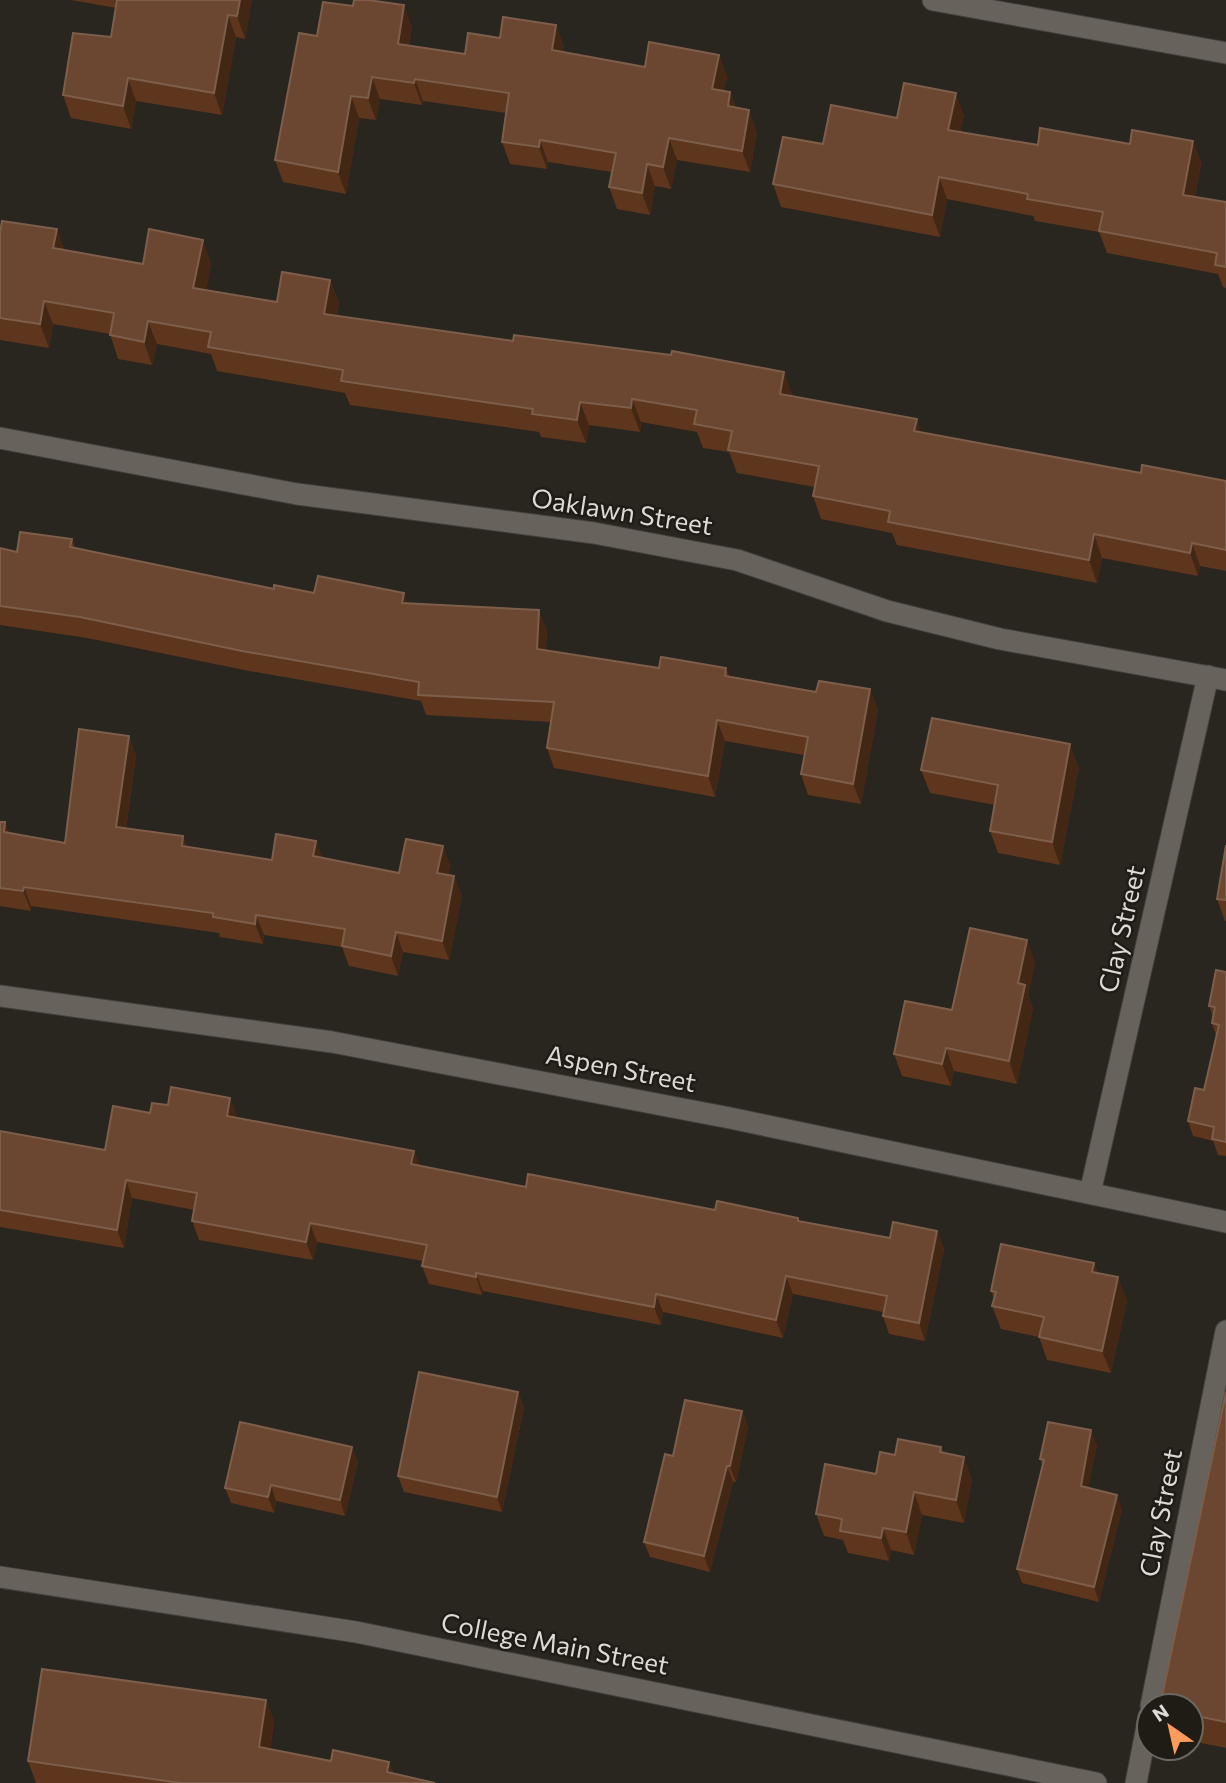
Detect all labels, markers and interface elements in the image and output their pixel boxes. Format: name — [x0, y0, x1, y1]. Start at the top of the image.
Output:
street label: Oaklawn Street — [529, 481, 715, 540]
street label: Clay Street — [1091, 862, 1150, 995]
street label: Aspen Street — [544, 1038, 699, 1097]
street label: Clay Street — [1132, 1446, 1187, 1579]
street label: College Main Street — [439, 1605, 672, 1680]
north arrow — [1135, 1692, 1205, 1762]
text: N — [1148, 1699, 1173, 1726]

